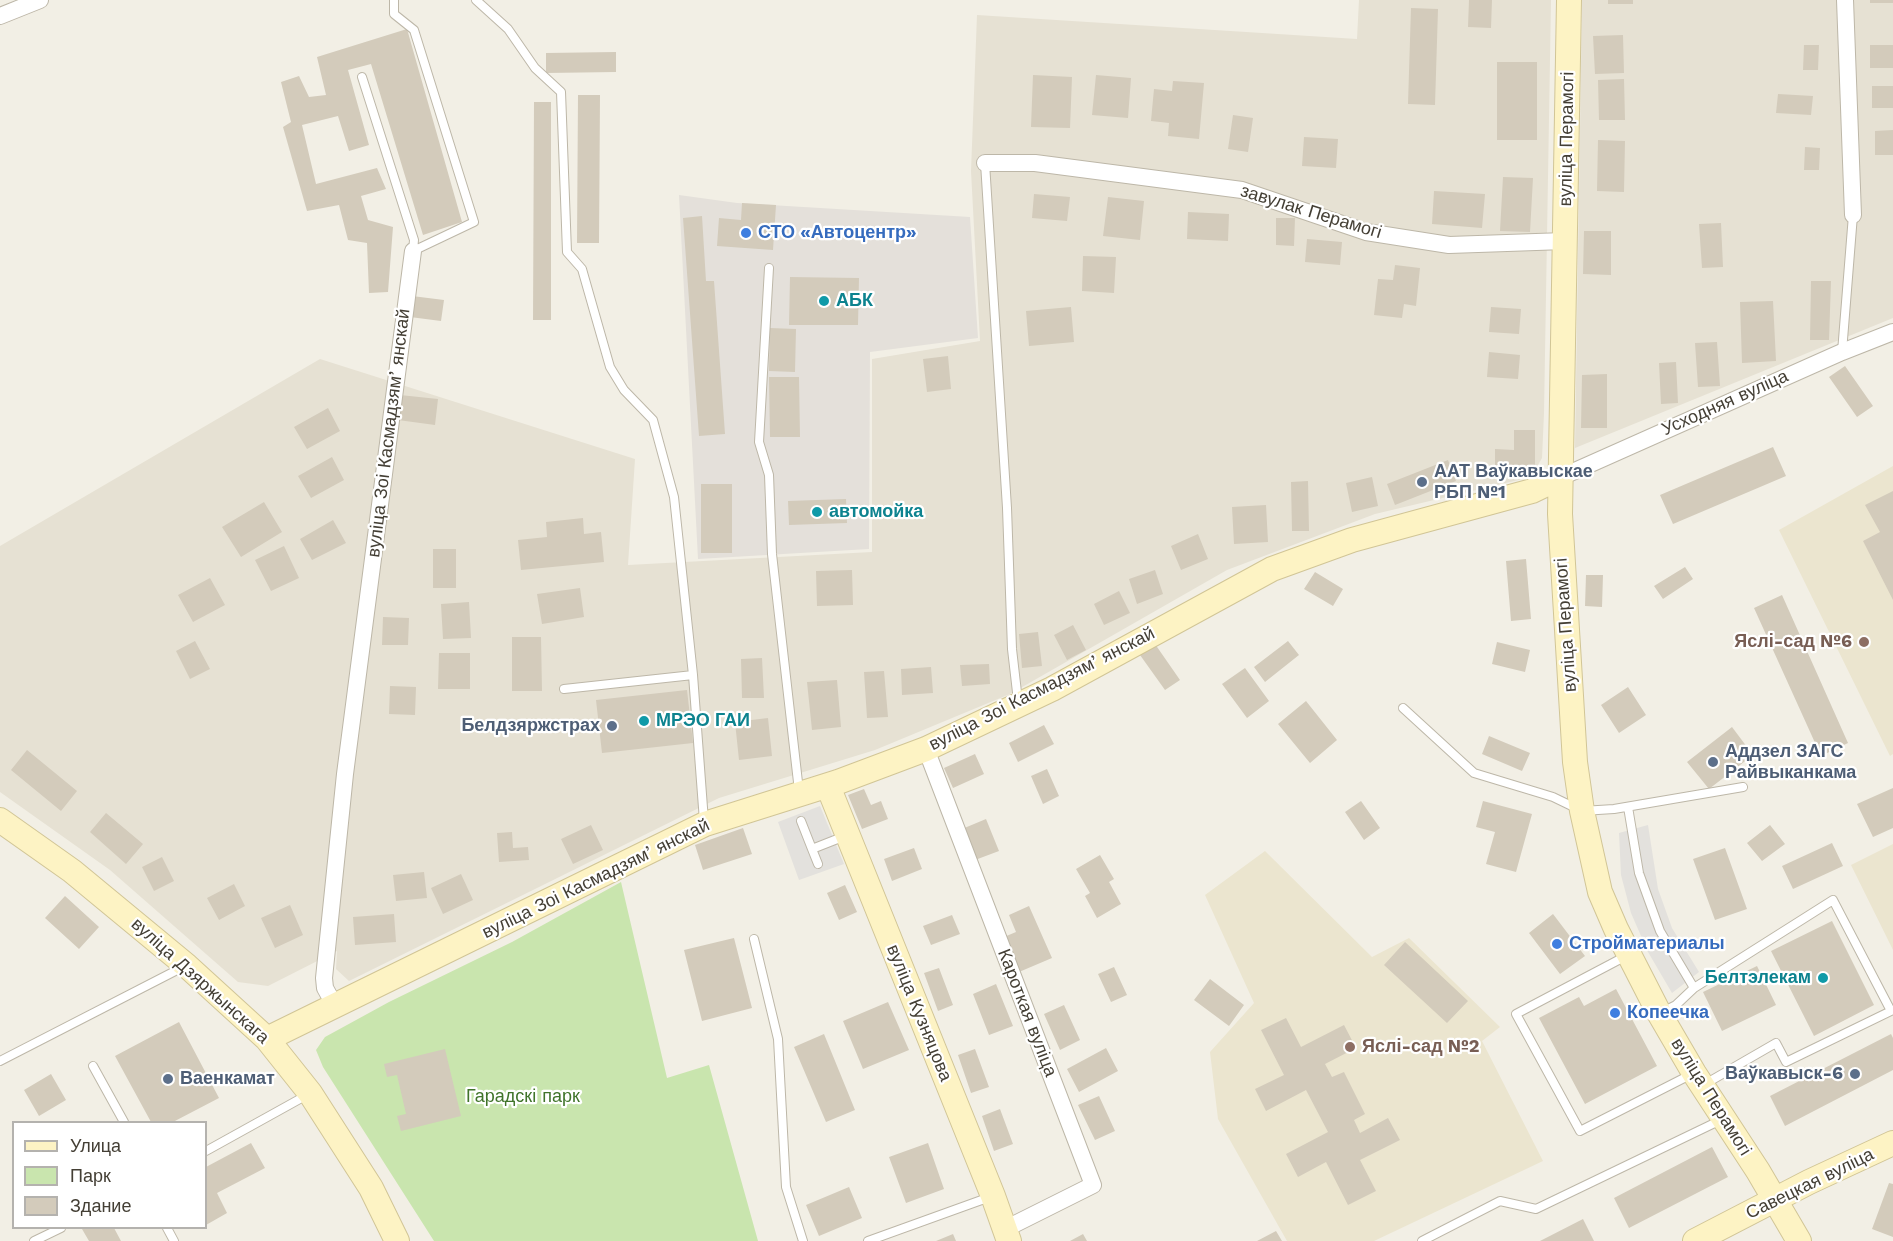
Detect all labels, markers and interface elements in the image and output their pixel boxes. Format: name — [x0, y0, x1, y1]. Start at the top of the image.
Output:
street label: вуліца Перамогі — [1555, 71, 1579, 207]
street label: завулак Перамогі — [1238, 180, 1384, 244]
place label: СТО «Автоцентр» — [758, 222, 916, 244]
marker: СТО «Автоцентр» — [739, 226, 753, 240]
place label: АБК — [836, 290, 873, 312]
marker: АБК — [817, 294, 831, 308]
street label: вуліца Зоі Касмадзямʼянскай — [363, 307, 415, 559]
street label: Усходняя вуліца — [1658, 365, 1792, 441]
place label: ААТ Ваўкавыскае РБП №1 — [1434, 461, 1593, 504]
marker: ААТ Ваўкавыскае РБП №1 — [1415, 475, 1429, 489]
place label: автомойка — [829, 501, 923, 523]
marker: автомойка — [810, 505, 824, 519]
street label: вуліца Перамогі — [1551, 557, 1581, 693]
street label: вуліца Зоі Касмадзямʼянскай — [926, 623, 1158, 755]
place label: Яслі-сад №6 — [1734, 631, 1852, 653]
marker: Яслі-сад №6 — [1857, 635, 1871, 649]
place label: МРЭО ГАИ — [656, 710, 750, 732]
marker: МРЭО ГАИ — [637, 714, 651, 728]
place label: Белдзяржстрах — [461, 715, 600, 737]
marker: Белдзяржстрах — [605, 719, 619, 733]
place label: Аддзел ЗАГС Райвыканкама — [1725, 741, 1856, 783]
marker: Аддзел ЗАГС Райвыканкама — [1706, 755, 1720, 769]
street label: вуліца Зоі Касмадзямʼянскай — [479, 814, 713, 944]
street label: вуліца Дзяржынскага — [127, 913, 273, 1049]
place label: Стройматериалы — [1569, 933, 1725, 955]
marker: Стройматериалы — [1550, 937, 1564, 951]
street label: вуліца Кузняцова — [882, 941, 956, 1085]
street label: Кароткая вуліца — [993, 946, 1061, 1080]
place label: Белтэлекам — [1705, 967, 1811, 989]
marker: Белтэлекам — [1816, 971, 1830, 985]
place label: Копеечка — [1627, 1002, 1709, 1024]
marker: Копеечка — [1608, 1006, 1622, 1020]
street label: вуліца Перамогі — [1666, 1034, 1756, 1160]
place label: Яслі-сад №2 — [1362, 1036, 1479, 1058]
marker: Яслі-сад №2 — [1343, 1040, 1357, 1054]
place label: Ваўкавыск-6 — [1725, 1063, 1843, 1085]
marker: Ваўкавыск-6 — [1848, 1067, 1862, 1081]
place label: Ваенкамат — [180, 1068, 275, 1090]
marker: Ваенкамат — [161, 1072, 175, 1086]
park label: Гарадскі парк — [466, 1086, 580, 1108]
legend — [12, 1121, 207, 1229]
text: Улица — [70, 1135, 121, 1156]
street label: Савецкая вуліца — [1743, 1144, 1877, 1224]
text: Парк — [70, 1165, 111, 1186]
text: Здание — [70, 1195, 131, 1216]

